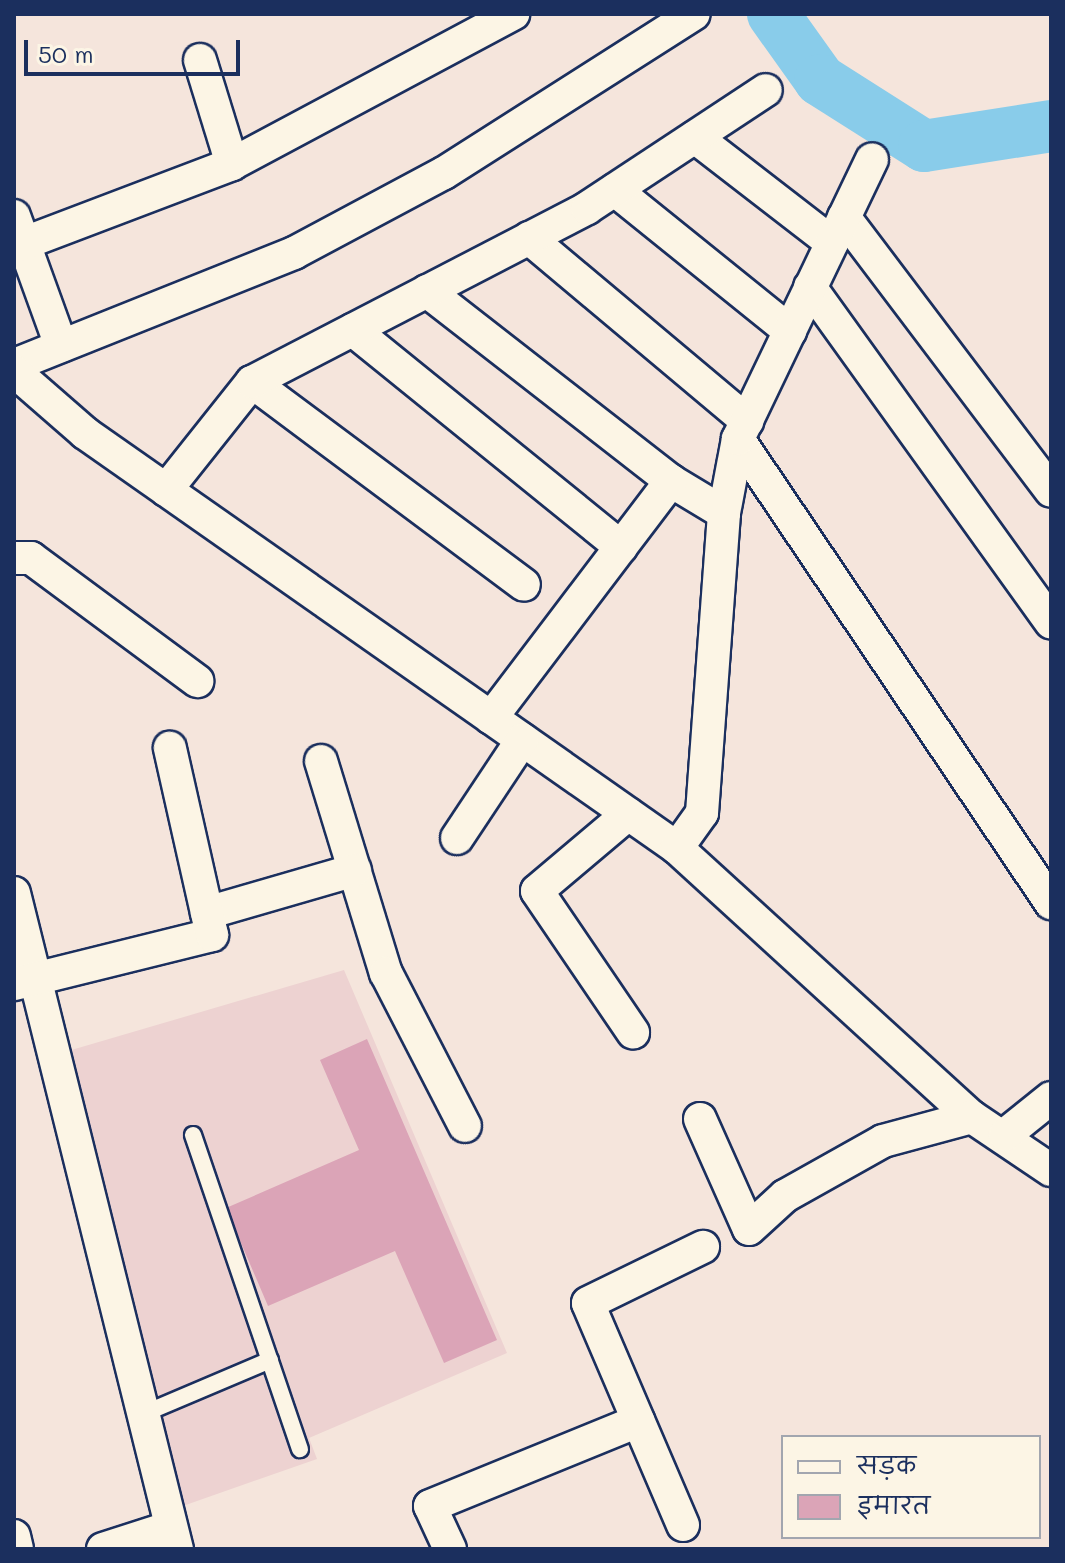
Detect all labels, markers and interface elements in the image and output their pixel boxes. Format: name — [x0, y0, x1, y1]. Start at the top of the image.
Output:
scale bar — [28, 24, 244, 74]
text: 50 m — [38, 38, 94, 69]
legend — [781, 1435, 1041, 1539]
text: सड़क — [857, 1449, 916, 1480]
text: इमारत — [857, 1489, 930, 1520]

